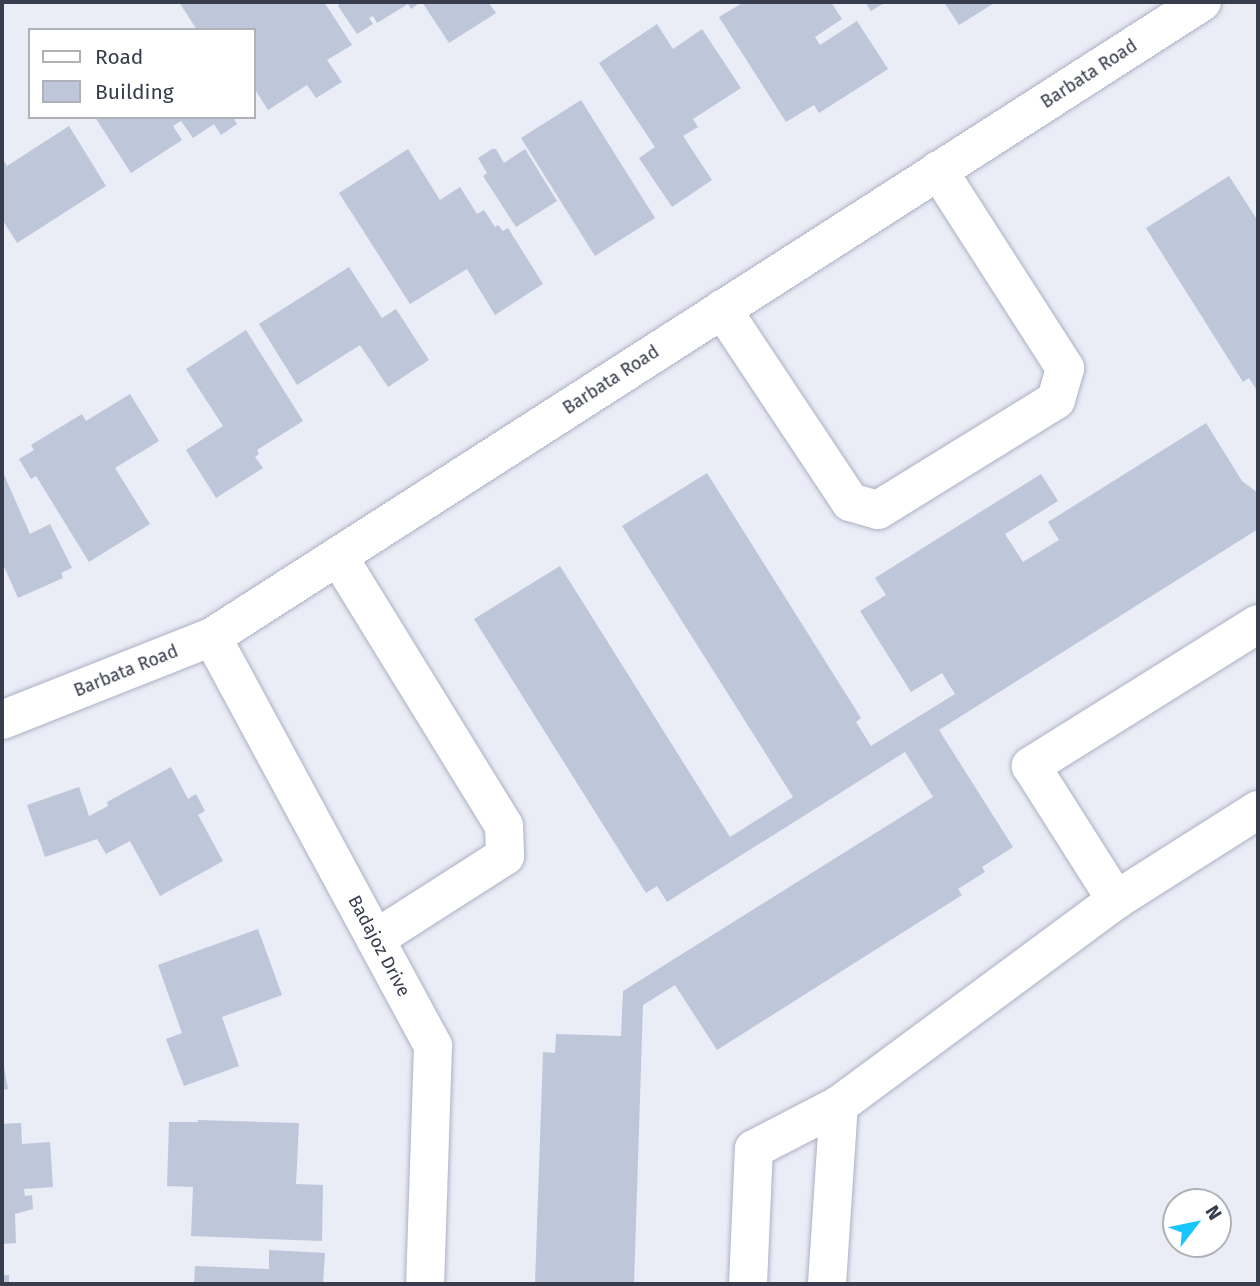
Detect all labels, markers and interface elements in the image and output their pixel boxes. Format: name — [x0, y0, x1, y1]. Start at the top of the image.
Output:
legend — [28, 28, 256, 119]
street label: Barbata Road — [1037, 35, 1141, 113]
text: Road — [95, 44, 143, 70]
text: Building — [95, 79, 174, 105]
street label: Barbata Road — [559, 341, 663, 419]
street label: Barbata Road — [71, 640, 181, 702]
street label: Badajoz Drive — [343, 892, 415, 1000]
north arrow — [1162, 1188, 1232, 1258]
text: N — [1200, 1201, 1227, 1224]

